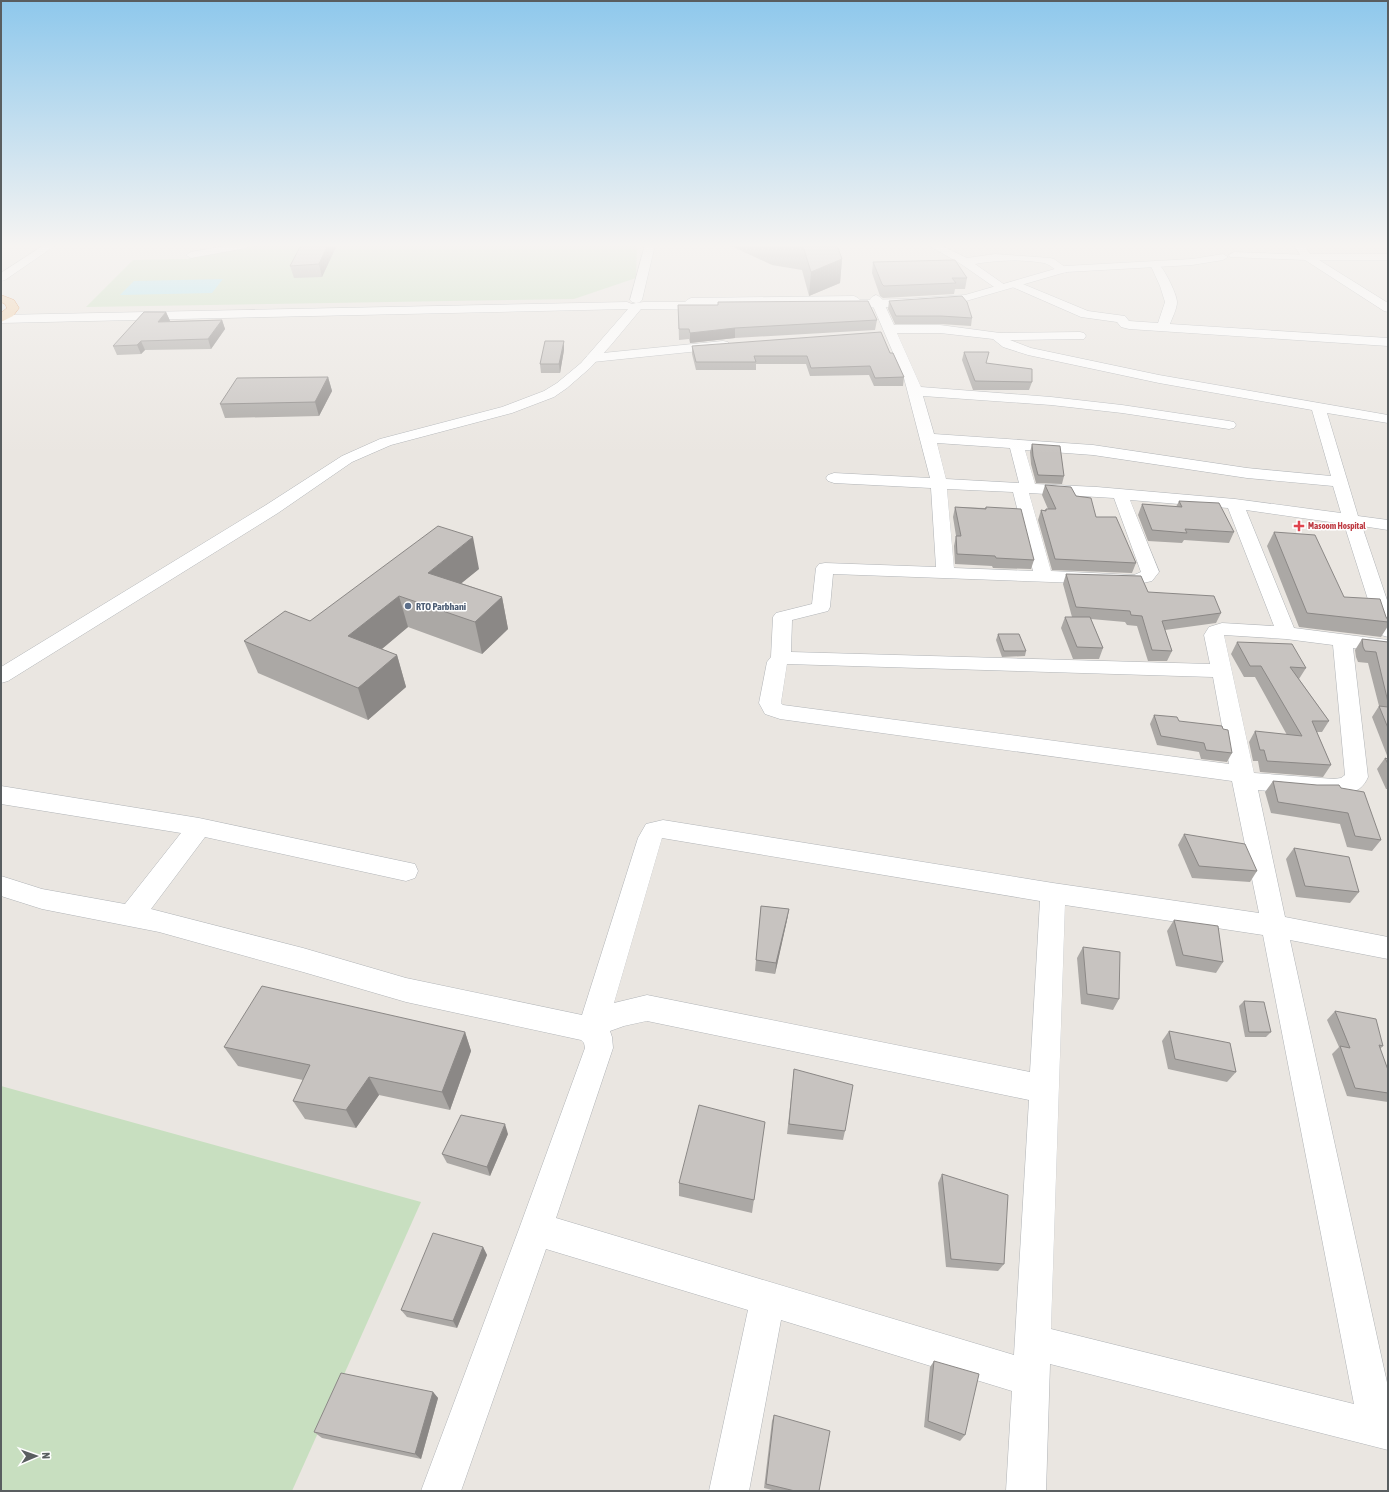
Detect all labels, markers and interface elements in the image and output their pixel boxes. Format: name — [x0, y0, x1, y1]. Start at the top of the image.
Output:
marker: Masoom Hospital — [1293, 520, 1305, 532]
place label: Masoom Hospital — [1308, 521, 1366, 531]
marker: RTO Parbhani — [403, 601, 413, 611]
place label: RTO Parbhani — [416, 601, 466, 612]
north arrow — [16, 1436, 56, 1476]
text: N — [40, 1452, 52, 1459]

